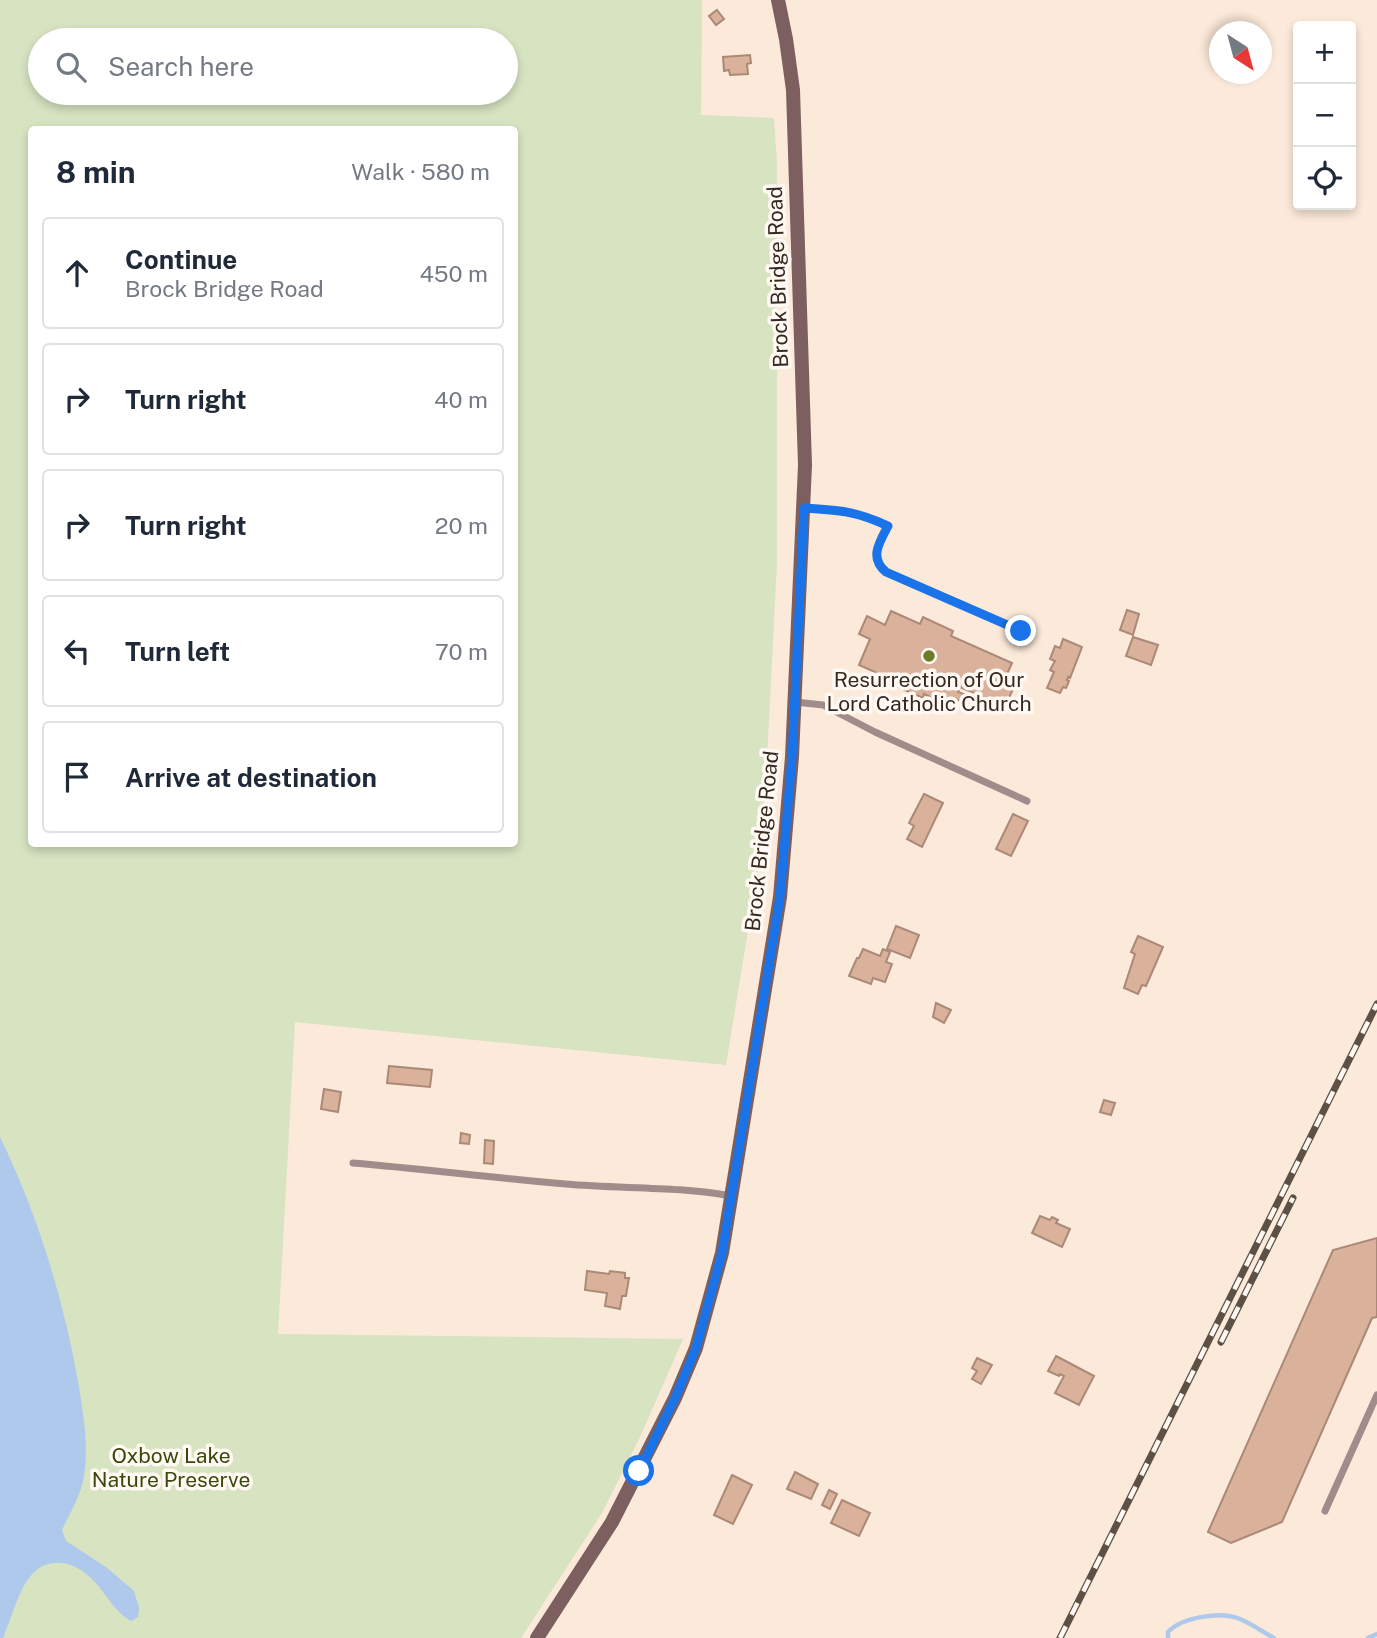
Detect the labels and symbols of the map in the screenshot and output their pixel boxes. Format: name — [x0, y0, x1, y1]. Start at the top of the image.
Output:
north arrow — [1209, 21, 1272, 84]
street label: Brock Bridge Road — [762, 186, 793, 368]
route end — [1005, 615, 1036, 646]
marker: Resurrection of Our Lord Catholic Church — [921, 648, 937, 664]
place label: Resurrection of Our Lord Catholic Church — [826, 667, 1032, 716]
street label: Brock Bridge Road — [740, 749, 783, 932]
park label: Oxbow Lake Nature Preserve — [92, 1443, 250, 1492]
route start — [623, 1455, 654, 1486]

